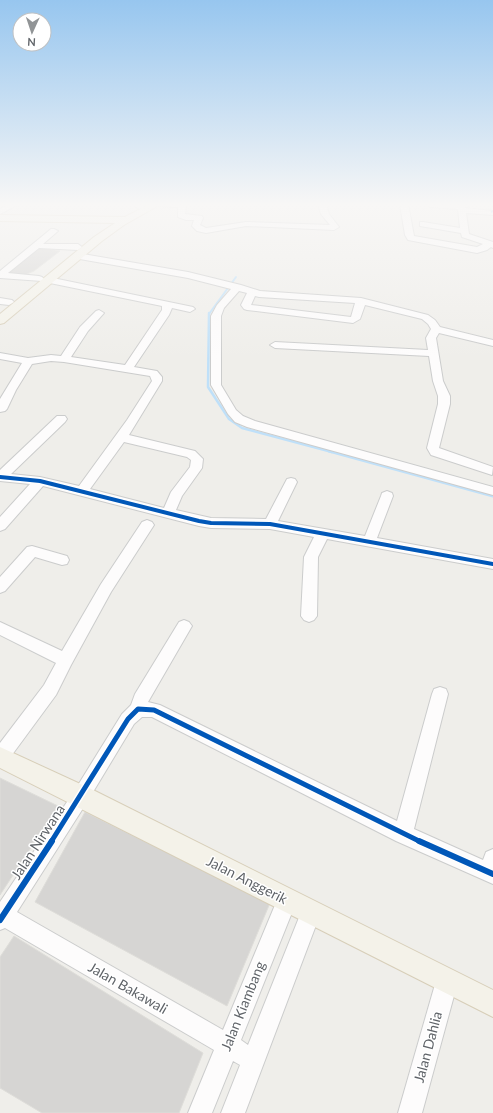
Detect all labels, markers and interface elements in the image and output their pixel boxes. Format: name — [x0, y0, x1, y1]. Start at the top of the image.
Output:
north arrow — [12, 12, 52, 52]
text: N — [27, 36, 36, 49]
street label: Jalan Nirwana — [7, 801, 68, 882]
street label: Jalan Anggerik — [204, 852, 291, 908]
street label: Jalan Bakawali — [86, 958, 171, 1017]
street label: Jalan Kiambang — [217, 958, 268, 1053]
street label: Jalan Dahlia — [410, 1009, 445, 1084]

